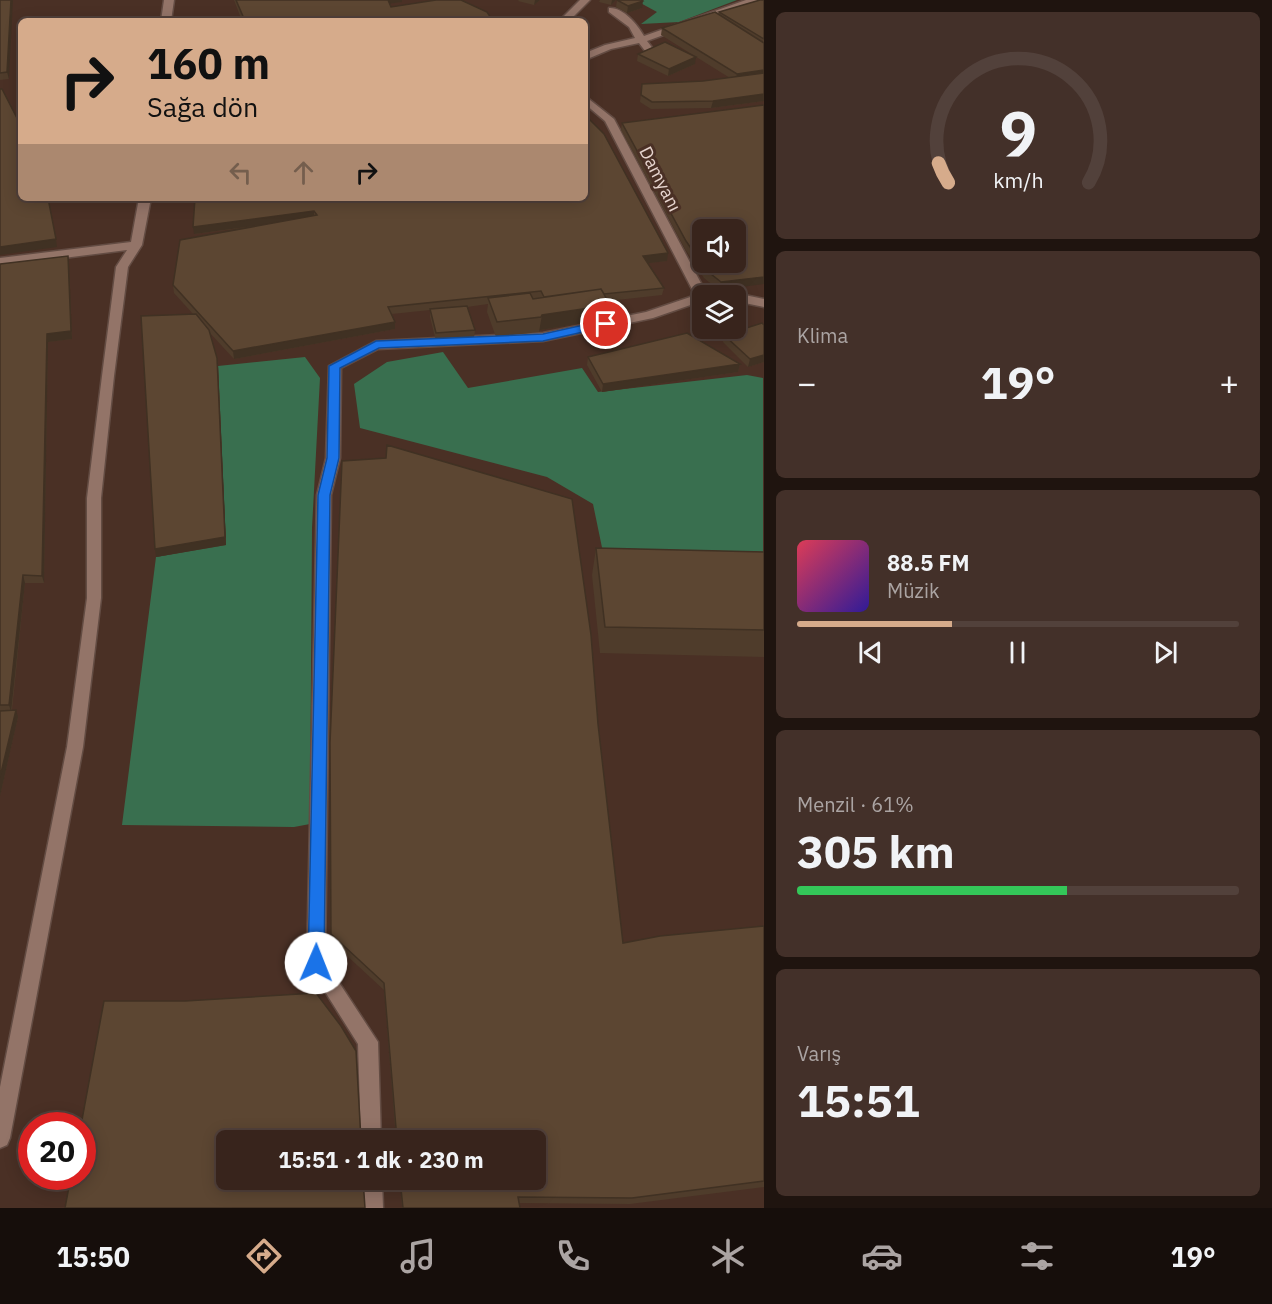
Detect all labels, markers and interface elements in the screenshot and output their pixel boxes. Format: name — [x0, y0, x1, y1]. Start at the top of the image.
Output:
text: 160 m — [147, 36, 270, 91]
icon: right — [48, 42, 126, 120]
text: Sağa dön — [147, 89, 258, 124]
text: 9 — [999, 93, 1037, 174]
street label: Damyanı — [634, 142, 687, 215]
icon: left — [224, 156, 257, 189]
icon: ahead — [287, 156, 320, 189]
icon: right — [350, 156, 383, 189]
text: km/h — [993, 166, 1043, 194]
map controls — [692, 219, 746, 339]
button: sound — [692, 219, 746, 273]
button: layers — [692, 285, 746, 339]
pin — [580, 298, 631, 349]
icon: arrive — [589, 307, 622, 340]
text: Klima — [797, 322, 848, 349]
text: 19° — [980, 353, 1056, 411]
text: − — [797, 361, 817, 404]
text: + — [1219, 361, 1239, 404]
text: 88.5 FM — [887, 548, 970, 577]
text: Müzik — [887, 577, 939, 604]
icon: previous — [854, 636, 887, 669]
icon: pause — [1001, 636, 1034, 669]
icon: next — [1149, 636, 1182, 669]
text: Menzil · 61% — [797, 791, 914, 818]
text: 305 km — [797, 822, 955, 880]
position arrow — [284, 931, 348, 995]
text: Varış — [797, 1040, 841, 1067]
text: 15:51 — [797, 1071, 920, 1129]
speed limit sign: 20 — [18, 1112, 96, 1190]
text: 15:51 · 1 dk · 230 m — [278, 1145, 484, 1174]
icon: directions — [243, 1235, 285, 1277]
icon: music — [397, 1235, 439, 1277]
icon: phone — [552, 1235, 594, 1277]
icon: climate — [707, 1235, 749, 1277]
icon: car — [861, 1235, 903, 1277]
icon: filters — [1016, 1235, 1058, 1277]
text: 15:50 — [56, 1239, 130, 1274]
text: 19° — [1171, 1239, 1216, 1274]

